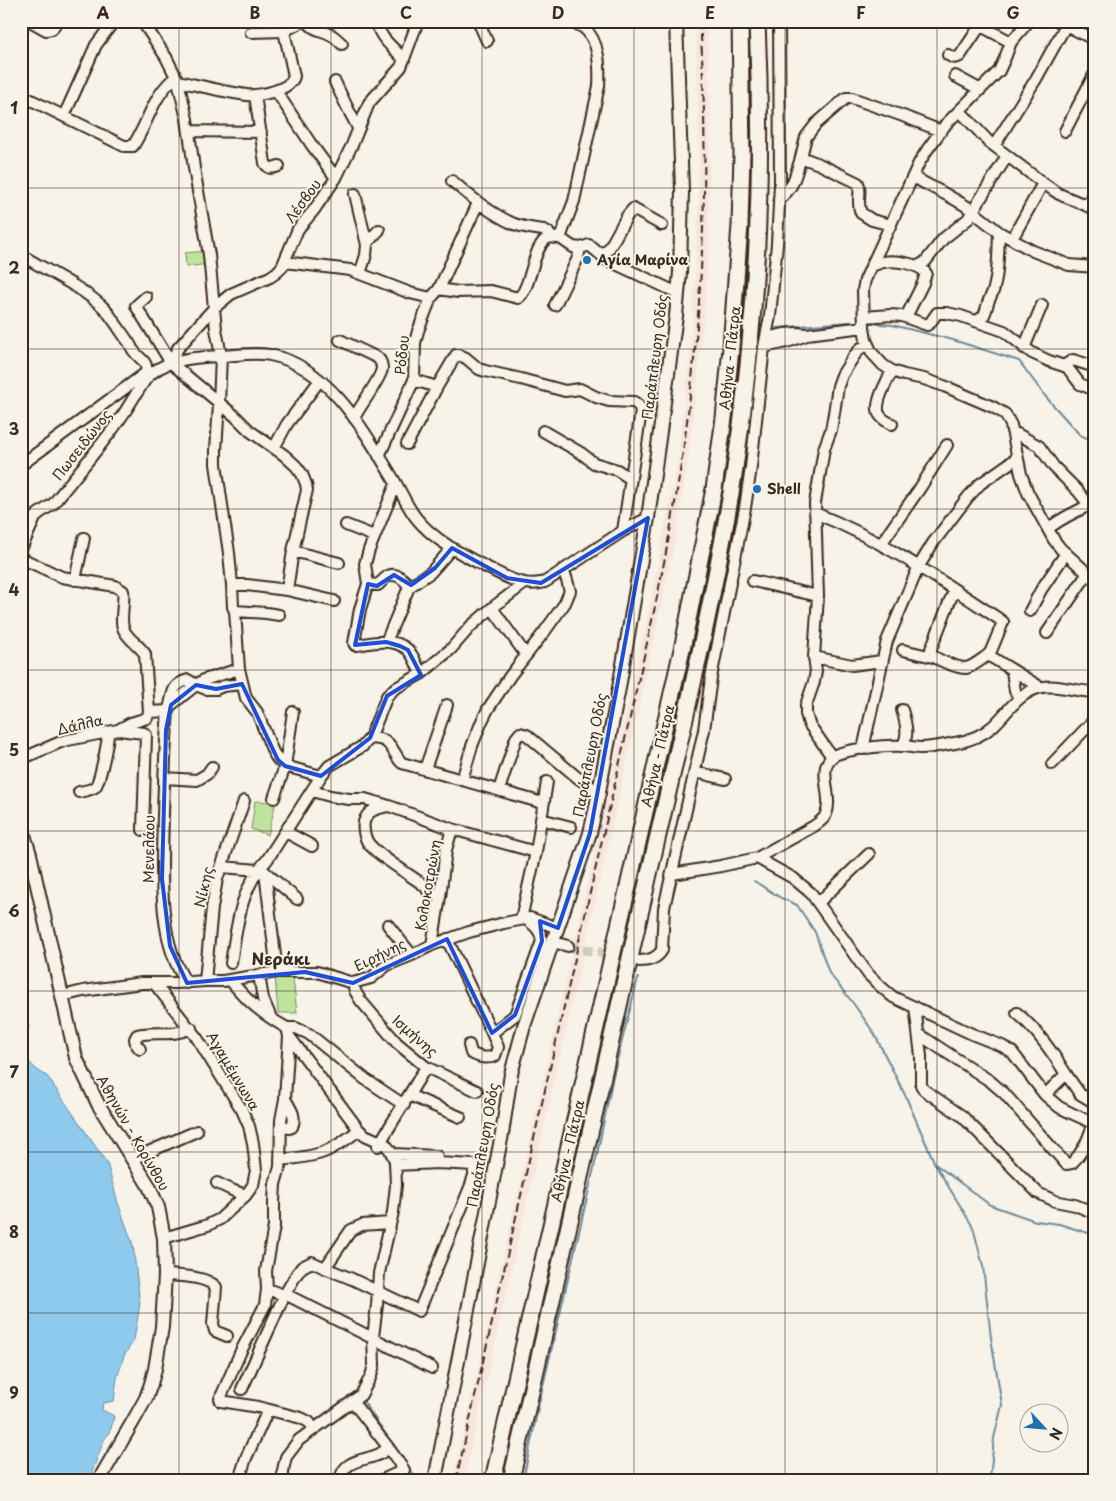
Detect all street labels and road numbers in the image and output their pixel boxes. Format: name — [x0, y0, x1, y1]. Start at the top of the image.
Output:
street label: Λέσβου — [279, 174, 326, 227]
street label: Παράπλευρη Οδός — [636, 293, 673, 421]
street label: Αθήνα - Πάτρα — [714, 305, 745, 411]
street label: Ρόδου — [389, 334, 414, 376]
street label: Πωσειδώνος — [47, 405, 116, 485]
street label: Παράπλευρη Οδός — [567, 691, 612, 819]
street label: Αθήνα - Πάτρα — [636, 703, 679, 809]
street label: Δάλλα — [55, 709, 105, 740]
street label: Μενελάου — [137, 815, 160, 883]
street label: Κολοκοτρώνη — [409, 838, 446, 932]
street label: Νίκης — [189, 864, 218, 909]
street label: Ειρήνης — [350, 933, 409, 976]
street label: Ισμήνης — [388, 1010, 443, 1061]
street label: Αγαμέμνωνα — [202, 1027, 265, 1114]
street label: Αθηνών - Κορίνθου — [92, 1071, 175, 1194]
street label: Παράπλευρη Οδός — [461, 1081, 504, 1209]
street label: Αθήνα - Πάτρα — [546, 1098, 589, 1204]

